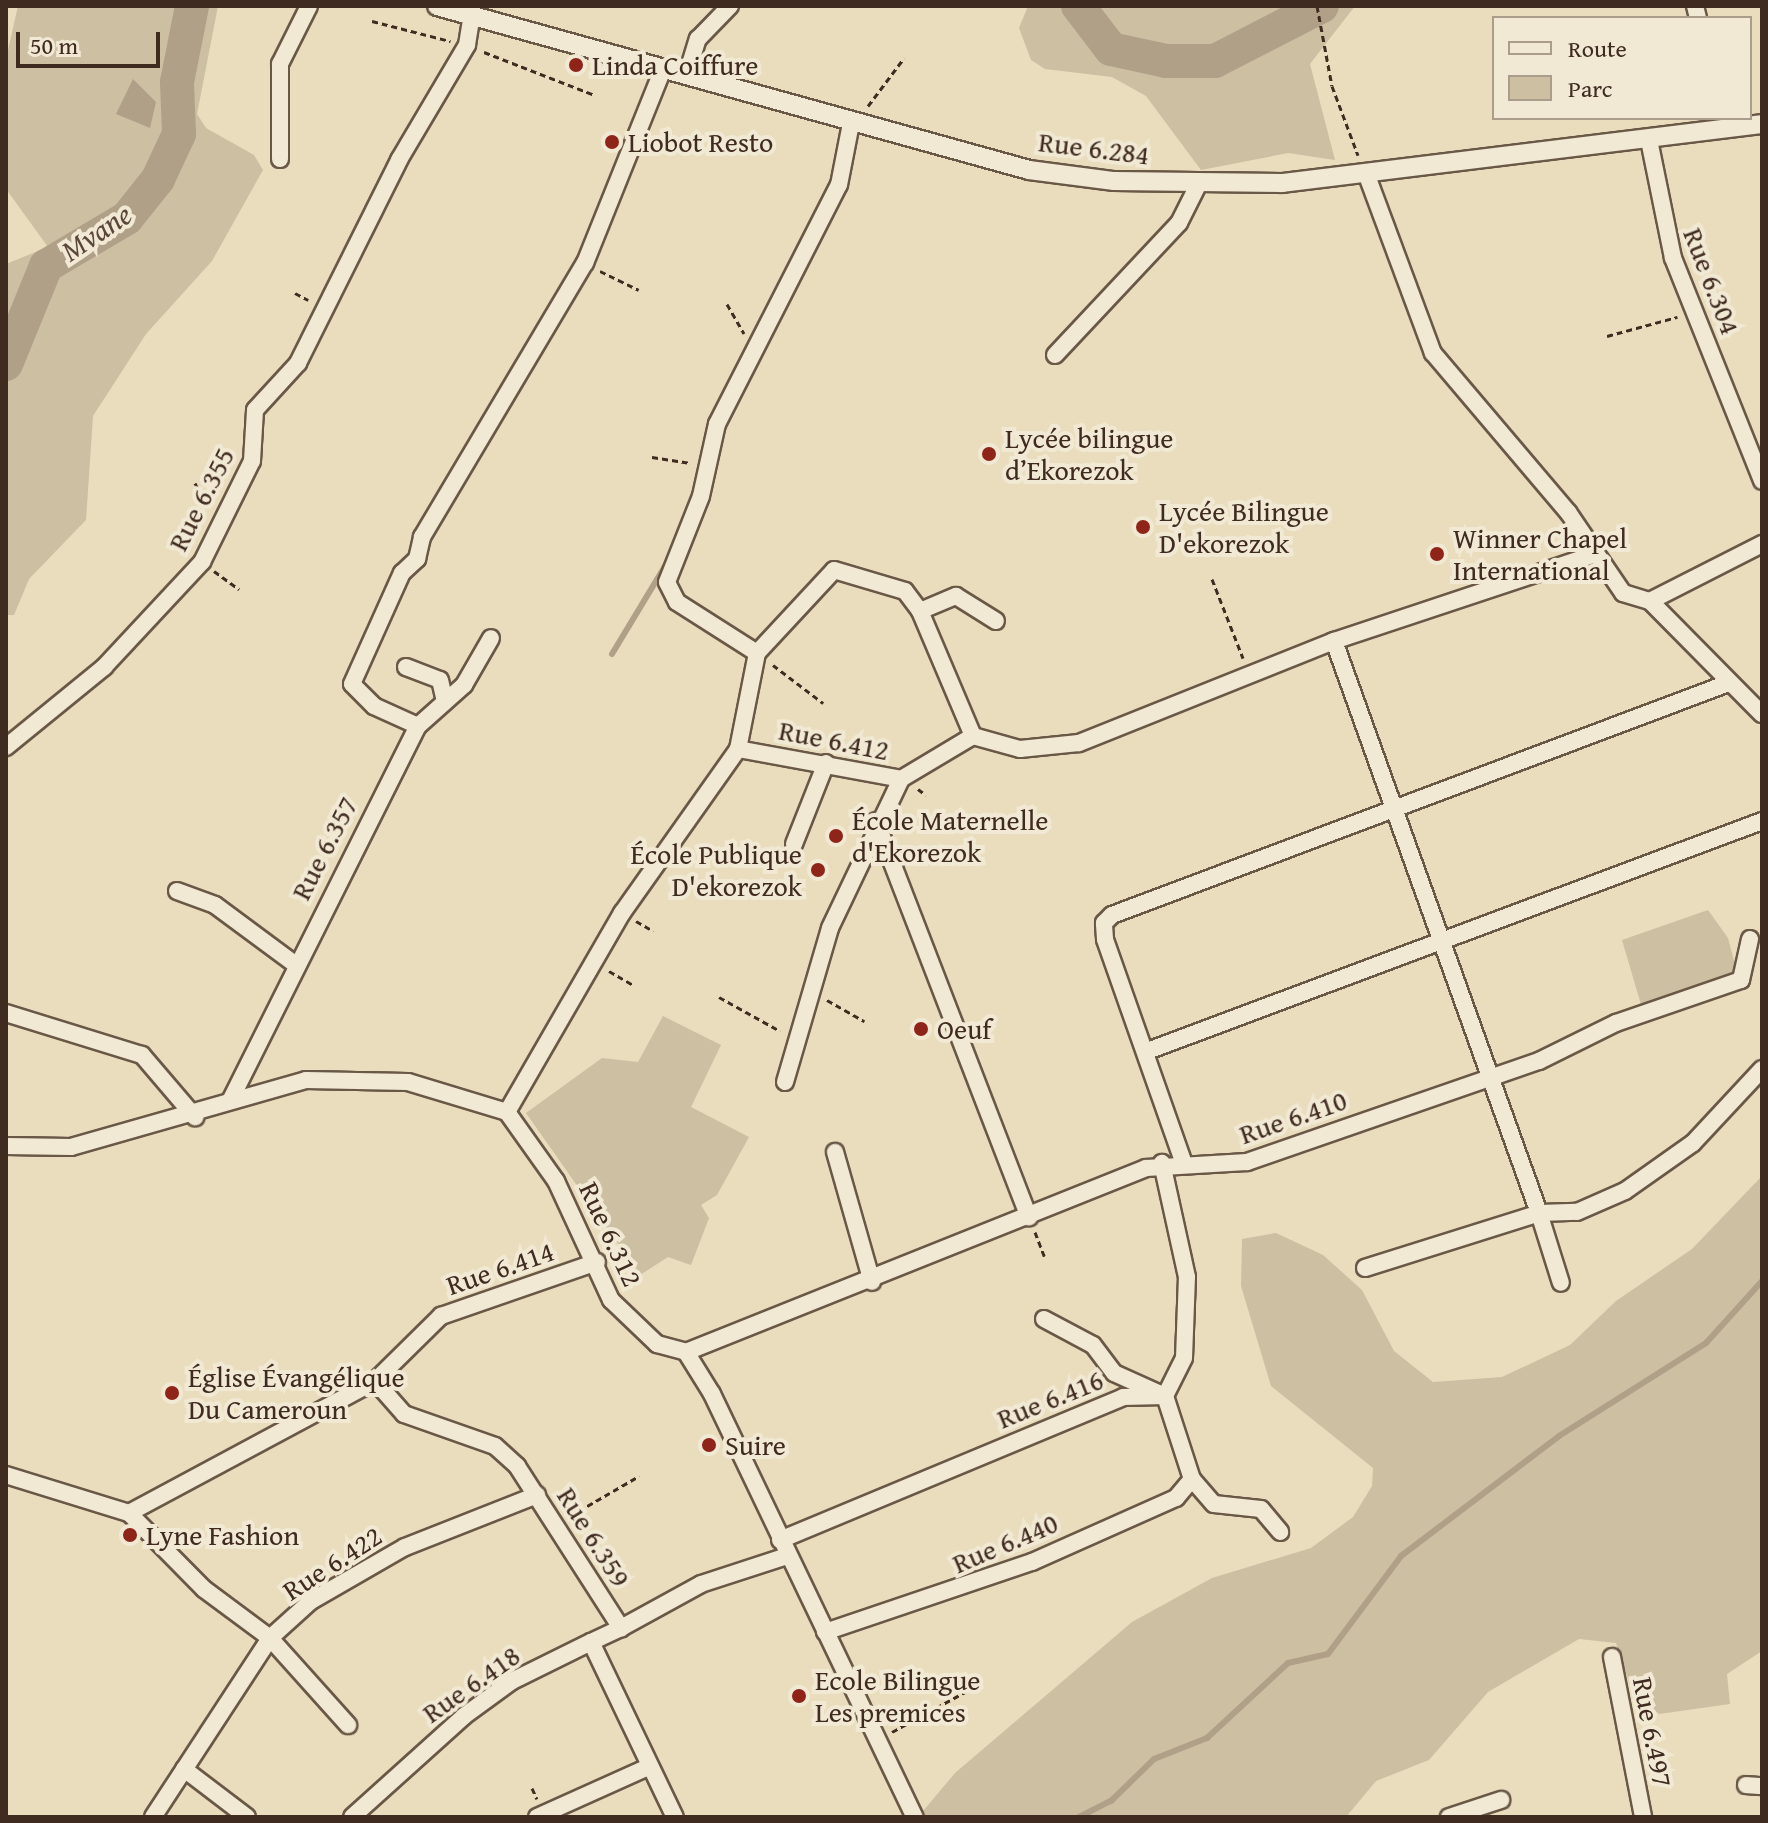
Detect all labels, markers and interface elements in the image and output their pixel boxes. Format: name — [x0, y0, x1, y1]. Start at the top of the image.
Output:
scale bar — [20, 16, 164, 66]
legend — [1492, 16, 1752, 120]
text: 50 m — [30, 28, 78, 63]
text: Route — [1568, 31, 1627, 66]
place label: Linda Coiffure — [592, 48, 758, 82]
marker: Linda Coiffure — [567, 56, 585, 74]
text: Parc — [1568, 71, 1612, 106]
place label: Liobot Resto — [628, 125, 773, 159]
street label: Rue 6.284 — [1037, 125, 1151, 171]
marker: Liobot Resto — [603, 133, 621, 151]
water label: Mvane — [54, 196, 138, 268]
street label: Rue 6.304 — [1676, 223, 1748, 339]
place label: Lycée bilingue d’Ekorezok — [1005, 421, 1173, 487]
street label: Rue 6.355 — [161, 442, 241, 556]
marker: Lycée bilingue d’Ekorezok — [980, 445, 998, 463]
place label: Lycée Bilingue D'ekorezok — [1159, 494, 1329, 560]
marker: Lycée Bilingue D'ekorezok — [1134, 518, 1152, 536]
place label: Winner Chapel International — [1453, 521, 1627, 587]
marker: Winner Chapel International — [1428, 545, 1446, 563]
street label: Rue 6.412 — [776, 713, 892, 767]
street label: Rue 6.357 — [284, 791, 364, 905]
place label: École Maternelle d'Ekorezok — [852, 803, 1049, 869]
marker: École Maternelle d'Ekorezok — [827, 827, 845, 845]
place label: École Publique D'ekorezok — [631, 837, 802, 903]
marker: École Publique D'ekorezok — [809, 861, 827, 879]
place label: Oeuf — [937, 1012, 991, 1046]
marker: Oeuf — [912, 1020, 930, 1038]
street label: Rue 6.410 — [1235, 1083, 1351, 1151]
street label: Rue 6.312 — [572, 1176, 650, 1292]
street label: Rue 6.414 — [442, 1234, 558, 1302]
place label: Église Évangélique Du Cameroun — [188, 1360, 405, 1426]
street label: Rue 6.416 — [992, 1363, 1108, 1435]
marker: Église Évangélique Du Cameroun — [163, 1384, 181, 1402]
place label: Suire — [725, 1428, 786, 1462]
marker: Suire — [700, 1436, 718, 1454]
street label: Rue 6.359 — [550, 1481, 638, 1593]
street label: Rue 6.440 — [947, 1506, 1063, 1580]
place label: Lyne Fashion — [146, 1518, 299, 1552]
street label: Rue 6.422 — [276, 1519, 388, 1607]
marker: Lyne Fashion — [121, 1526, 139, 1544]
street label: Rue 6.418 — [416, 1638, 526, 1730]
place label: Ecole Bilingue Les premices — [815, 1663, 980, 1729]
street label: Rue 6.497 — [1626, 1674, 1680, 1790]
marker: Ecole Bilingue Les premices — [790, 1687, 808, 1705]

